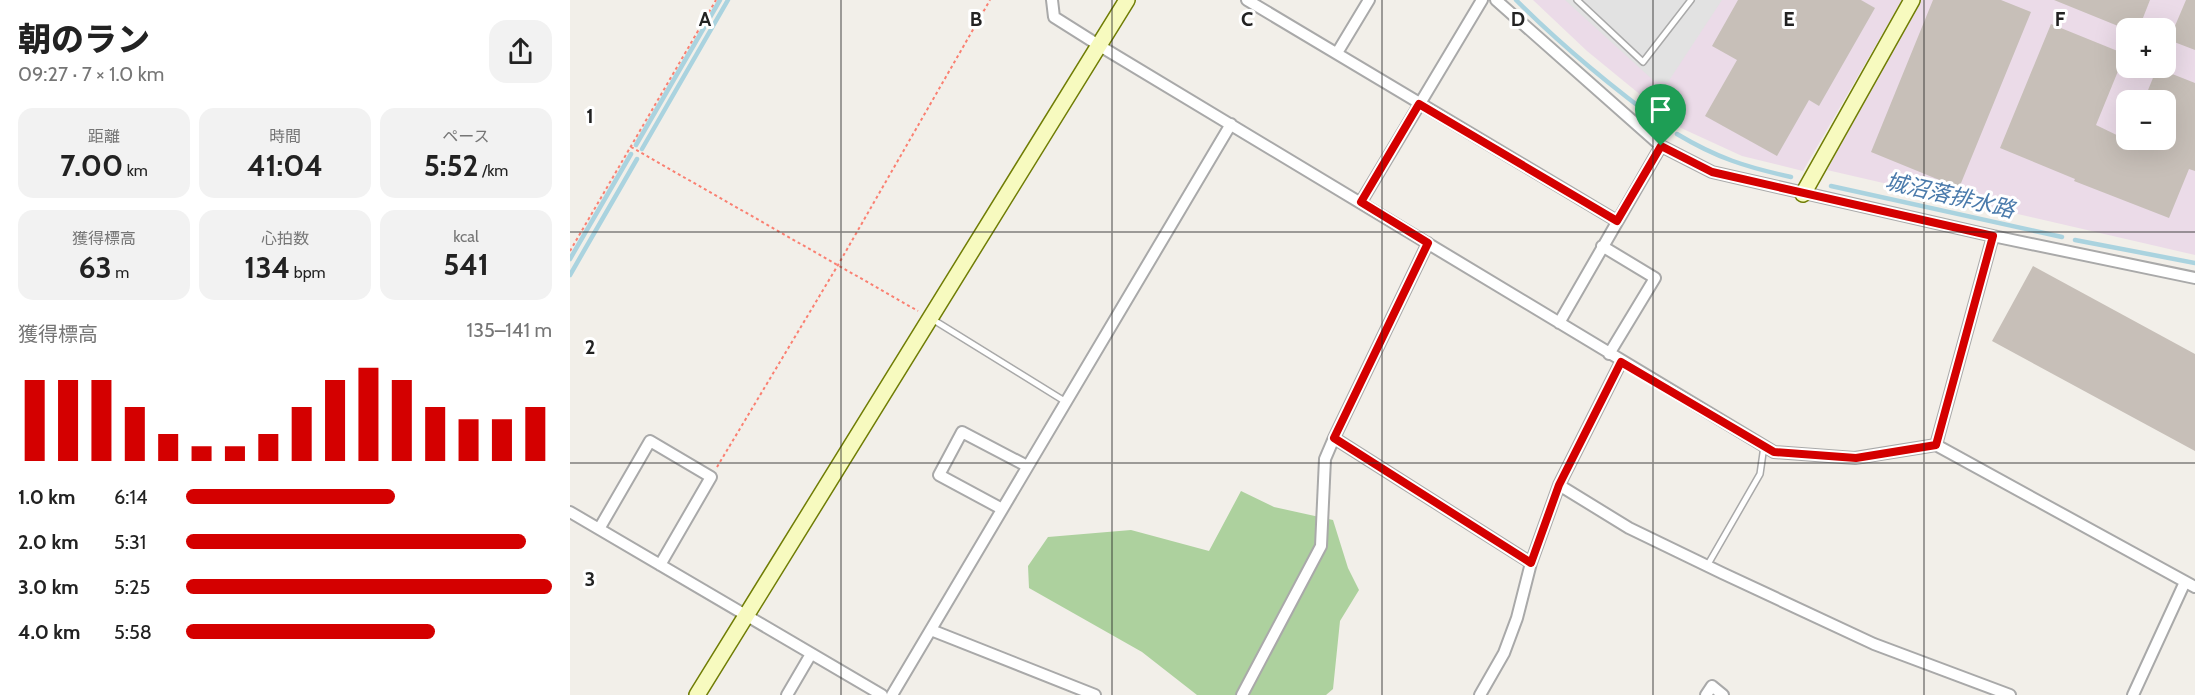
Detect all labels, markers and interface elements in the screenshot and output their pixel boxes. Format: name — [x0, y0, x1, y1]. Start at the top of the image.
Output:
text: A — [699, 7, 712, 31]
text: B — [970, 7, 982, 31]
text: C — [1241, 7, 1253, 31]
text: D — [1511, 7, 1525, 31]
text: E — [1783, 7, 1795, 31]
text: F — [2055, 7, 2066, 31]
map controls — [2116, 18, 2176, 150]
button: + — [2116, 18, 2176, 78]
text: 朝のラン — [18, 19, 150, 59]
button: share — [489, 20, 552, 83]
text: 09:27 · 7 × 1.0 km — [18, 62, 164, 86]
pin — [1635, 84, 1686, 146]
button: − — [2116, 90, 2176, 150]
icon: arrive — [1644, 93, 1677, 126]
text: 1 — [586, 104, 594, 128]
text: 距離 — [88, 127, 120, 146]
text: 時間 — [269, 127, 301, 146]
text: ペース — [442, 127, 490, 146]
text: 7.00 — [60, 147, 123, 184]
text: 41:04 — [247, 147, 323, 184]
text: 5:52 — [424, 147, 478, 184]
text: km — [123, 161, 148, 180]
text: /km — [478, 161, 508, 180]
water label: 城沼落排水路 — [1883, 167, 2019, 224]
text: kcal — [453, 227, 479, 246]
text: 獲得標高 — [72, 229, 136, 248]
text: 心拍数 — [261, 229, 309, 248]
text: 541 — [443, 246, 489, 283]
text: 63 — [79, 249, 112, 286]
text: 134 — [244, 249, 290, 286]
text: m — [112, 263, 129, 282]
text: bpm — [290, 263, 326, 282]
text: 135–141 m — [467, 318, 552, 342]
text: 獲得標高 — [18, 322, 98, 346]
text: 2 — [585, 335, 595, 359]
text: 1.0 km — [18, 485, 75, 509]
text: 6:14 — [114, 485, 148, 509]
text: 2.0 km — [18, 530, 79, 554]
text: 5:31 — [114, 530, 146, 554]
text: 3 — [585, 567, 595, 591]
text: 3.0 km — [18, 575, 79, 599]
text: 5:25 — [114, 575, 150, 599]
text: 4.0 km — [18, 620, 80, 644]
text: 5:58 — [114, 620, 152, 644]

